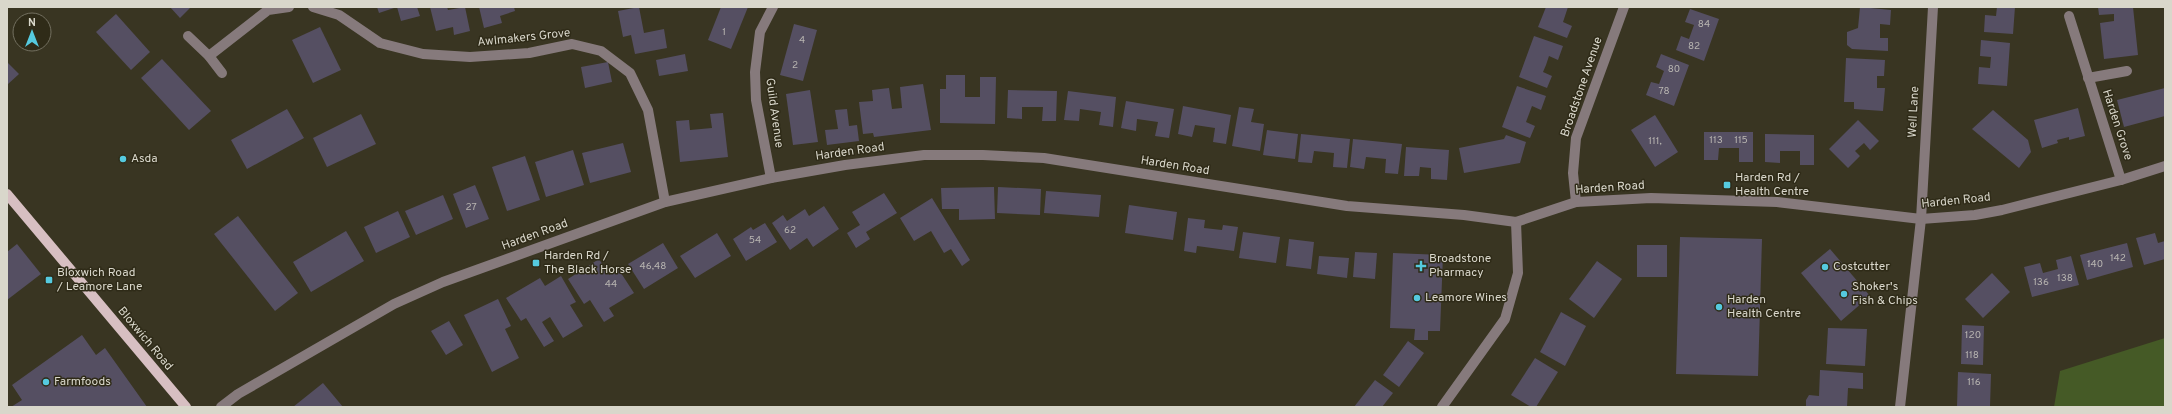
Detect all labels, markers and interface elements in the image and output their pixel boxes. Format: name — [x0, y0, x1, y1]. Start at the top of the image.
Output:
north arrow — [12, 12, 52, 52]
text: N — [28, 16, 36, 30]
house number: 84 — [1698, 18, 1710, 31]
street label: Awlmakers Grove — [477, 25, 571, 51]
house number: 1 — [722, 26, 726, 39]
house number: 4 — [799, 34, 805, 47]
street label: Broadstone Avenue — [1557, 35, 1607, 139]
house number: 82 — [1688, 40, 1700, 53]
house number: 2 — [792, 59, 798, 72]
house number: 80 — [1668, 63, 1680, 76]
street label: Guild Avenue — [761, 77, 787, 149]
house number: 78 — [1658, 85, 1670, 98]
street label: Well Lane — [1905, 86, 1923, 138]
street label: Harden Grove — [2098, 88, 2136, 162]
house number: 113 — [1709, 134, 1723, 147]
house number: 115 — [1734, 134, 1748, 147]
house number: 111, — [1648, 135, 1662, 148]
street label: Harden Road — [814, 139, 886, 165]
place label: Asda — [131, 151, 158, 167]
street label: Harden Road — [1139, 153, 1211, 179]
marker: Asda — [118, 154, 128, 164]
place label: Harden Rd / Health Centre — [1735, 170, 1809, 200]
street label: Harden Road — [1575, 178, 1645, 198]
marker: Harden Rd / Health Centre — [1722, 180, 1732, 190]
street label: Harden Road — [1921, 189, 1991, 213]
house number: 27 — [465, 201, 477, 214]
street label: Harden Road — [500, 216, 570, 254]
house number: 62 — [784, 224, 796, 237]
house number: 54 — [749, 234, 761, 247]
place label: Harden Rd / The Black Horse — [544, 248, 631, 278]
place label: Broadstone Pharmacy — [1429, 251, 1491, 281]
house number: 142 — [2110, 252, 2126, 265]
marker: Harden Rd / The Black Horse — [531, 258, 541, 268]
house number: 140 — [2087, 258, 2103, 271]
place label: Costcutter — [1833, 259, 1890, 275]
house number: 46,48 — [640, 260, 666, 273]
marker: Broadstone Pharmacy — [1416, 261, 1426, 271]
marker: Costcutter — [1820, 262, 1830, 272]
place label: Bloxwich Road / Leamore Lane — [56, 265, 142, 295]
house number: 138 — [2057, 272, 2073, 285]
marker: Bloxwich Road / Leamore Lane — [44, 275, 54, 285]
house number: 136 — [2033, 276, 2049, 289]
house number: 44 — [605, 278, 617, 291]
place label: Shoker's Fish & Chips — [1852, 279, 1918, 309]
marker: Shoker's Fish & Chips — [1839, 289, 1849, 299]
place label: Leamore Wines — [1425, 290, 1507, 306]
place label: Harden Health Centre — [1727, 292, 1801, 322]
marker: Leamore Wines — [1412, 293, 1422, 303]
marker: Harden Health Centre — [1714, 302, 1724, 312]
street label: Bloxwich Road — [114, 304, 176, 374]
house number: 120 — [1965, 329, 1981, 342]
house number: 118 — [1965, 349, 1979, 362]
place label: Farmfoods — [54, 374, 111, 390]
house number: 116 — [1967, 376, 1981, 389]
marker: Farmfoods — [41, 377, 51, 387]

